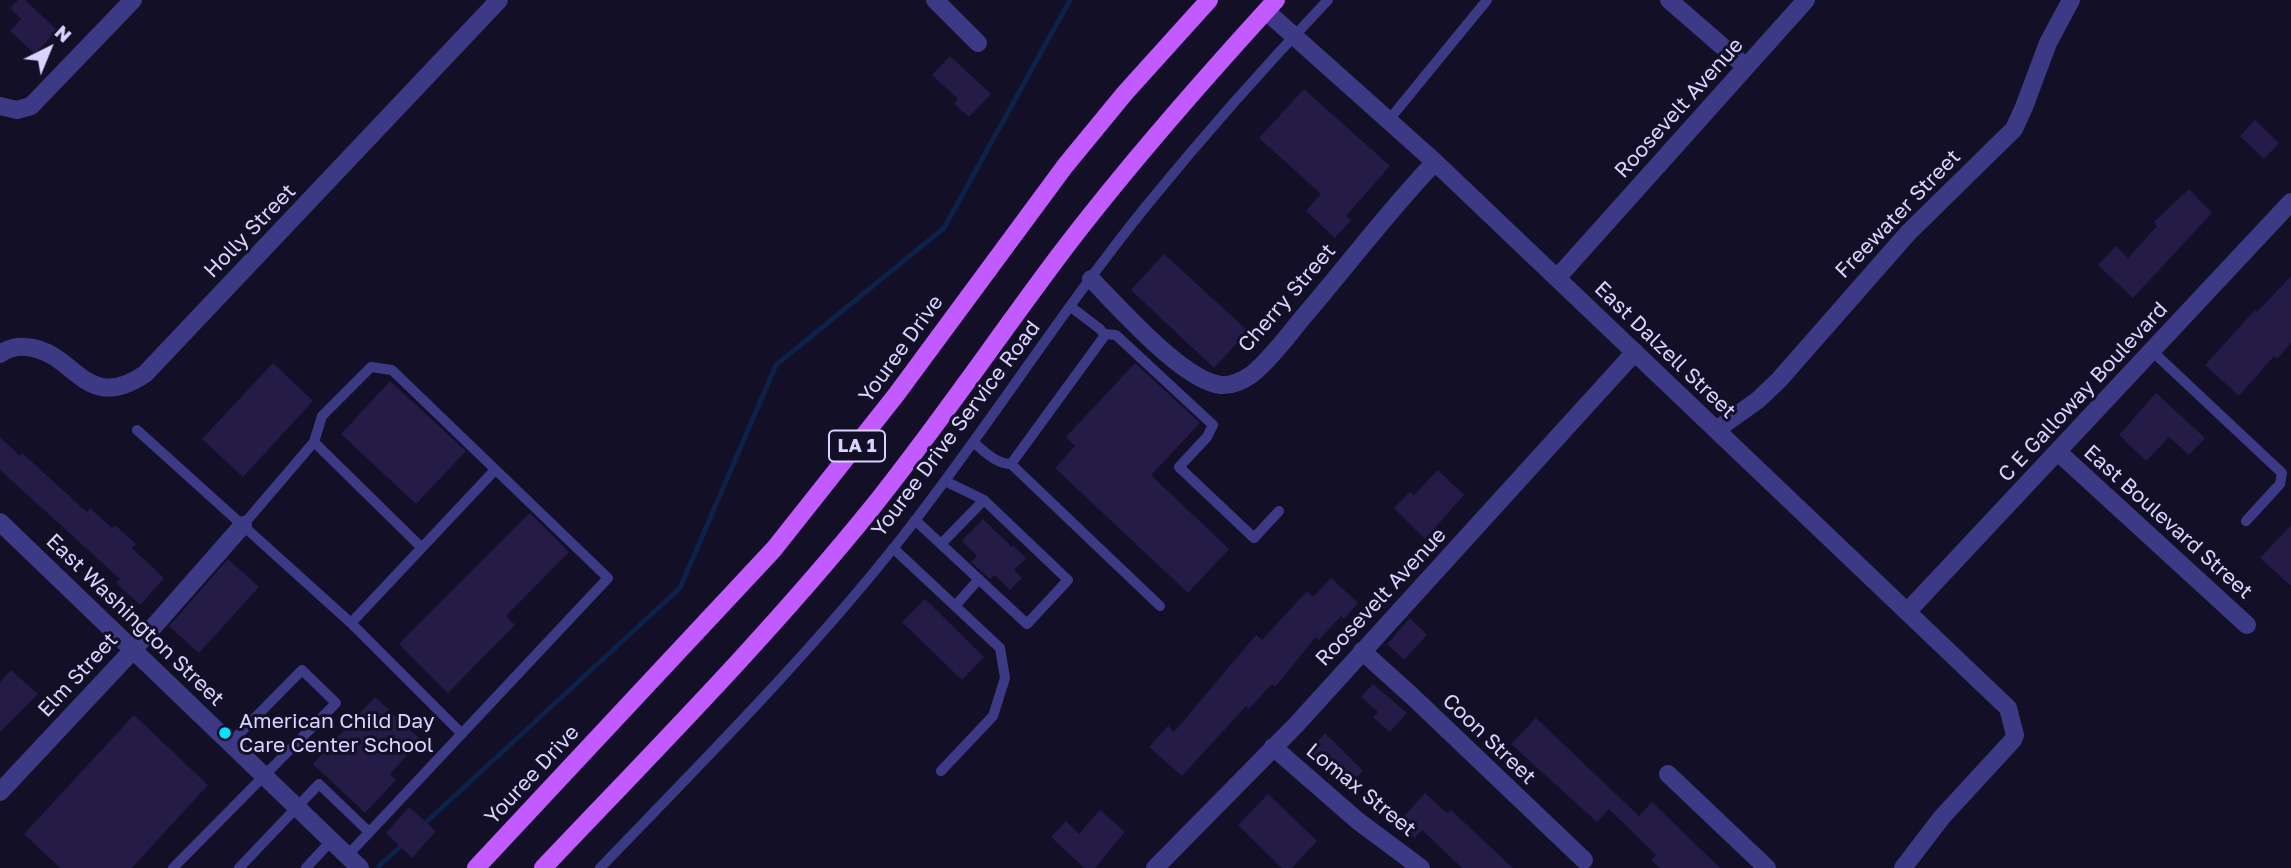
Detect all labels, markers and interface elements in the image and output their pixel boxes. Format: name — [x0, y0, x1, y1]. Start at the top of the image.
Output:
north arrow — [14, 14, 84, 84]
text: N — [51, 20, 77, 47]
street label: Roosevelt Avenue — [1609, 33, 1749, 183]
street label: Freewater Street — [1830, 144, 1966, 284]
street label: Holly Street — [199, 179, 301, 283]
street label: Cherry Street — [1233, 239, 1341, 357]
street label: East Dalzell Street — [1589, 276, 1741, 424]
street label: Youree Drive — [854, 290, 948, 408]
street label: C E Galloway Boulevard — [1993, 297, 2173, 487]
street label: Youree Drive Service Road — [866, 316, 1046, 542]
road number: LA 1 — [829, 430, 885, 462]
street label: East Boulevard Street — [2078, 440, 2258, 604]
street label: Roosevelt Avenue — [1310, 523, 1452, 671]
street label: East Washington Street — [41, 529, 229, 711]
street label: Elm Street — [33, 628, 123, 722]
street label: Coon Street — [1437, 688, 1541, 790]
place label: American Child Day Care Center School — [239, 708, 435, 758]
street label: Youree Drive — [480, 720, 584, 830]
marker: American Child Day Care Center School — [217, 725, 233, 741]
street label: Lomax Street — [1301, 738, 1421, 842]

